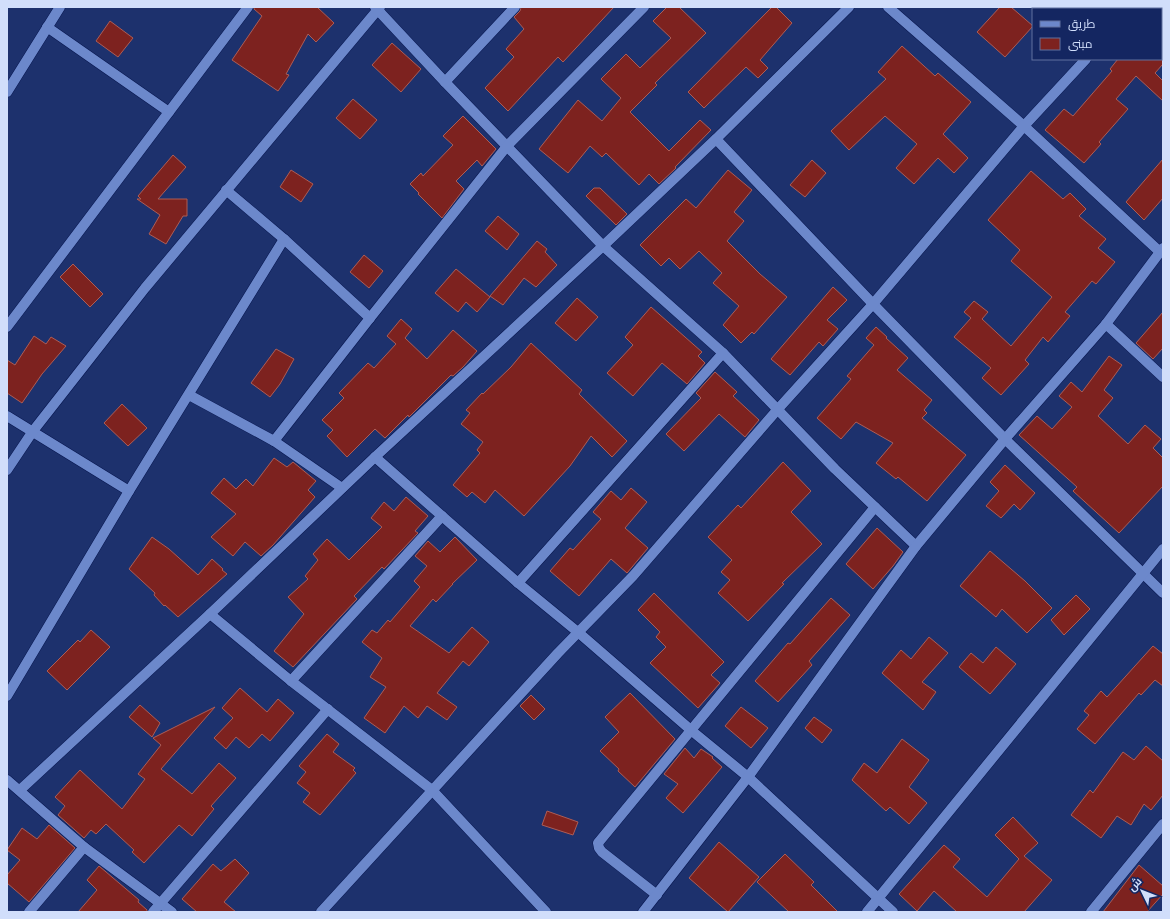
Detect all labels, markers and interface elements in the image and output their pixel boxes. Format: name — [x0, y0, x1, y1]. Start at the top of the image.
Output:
legend — [1032, 8, 1162, 60]
text: طريق — [1068, 16, 1096, 31]
text: مبنى — [1068, 36, 1093, 51]
north arrow — [1122, 871, 1162, 911]
text: ش — [1125, 874, 1145, 894]

